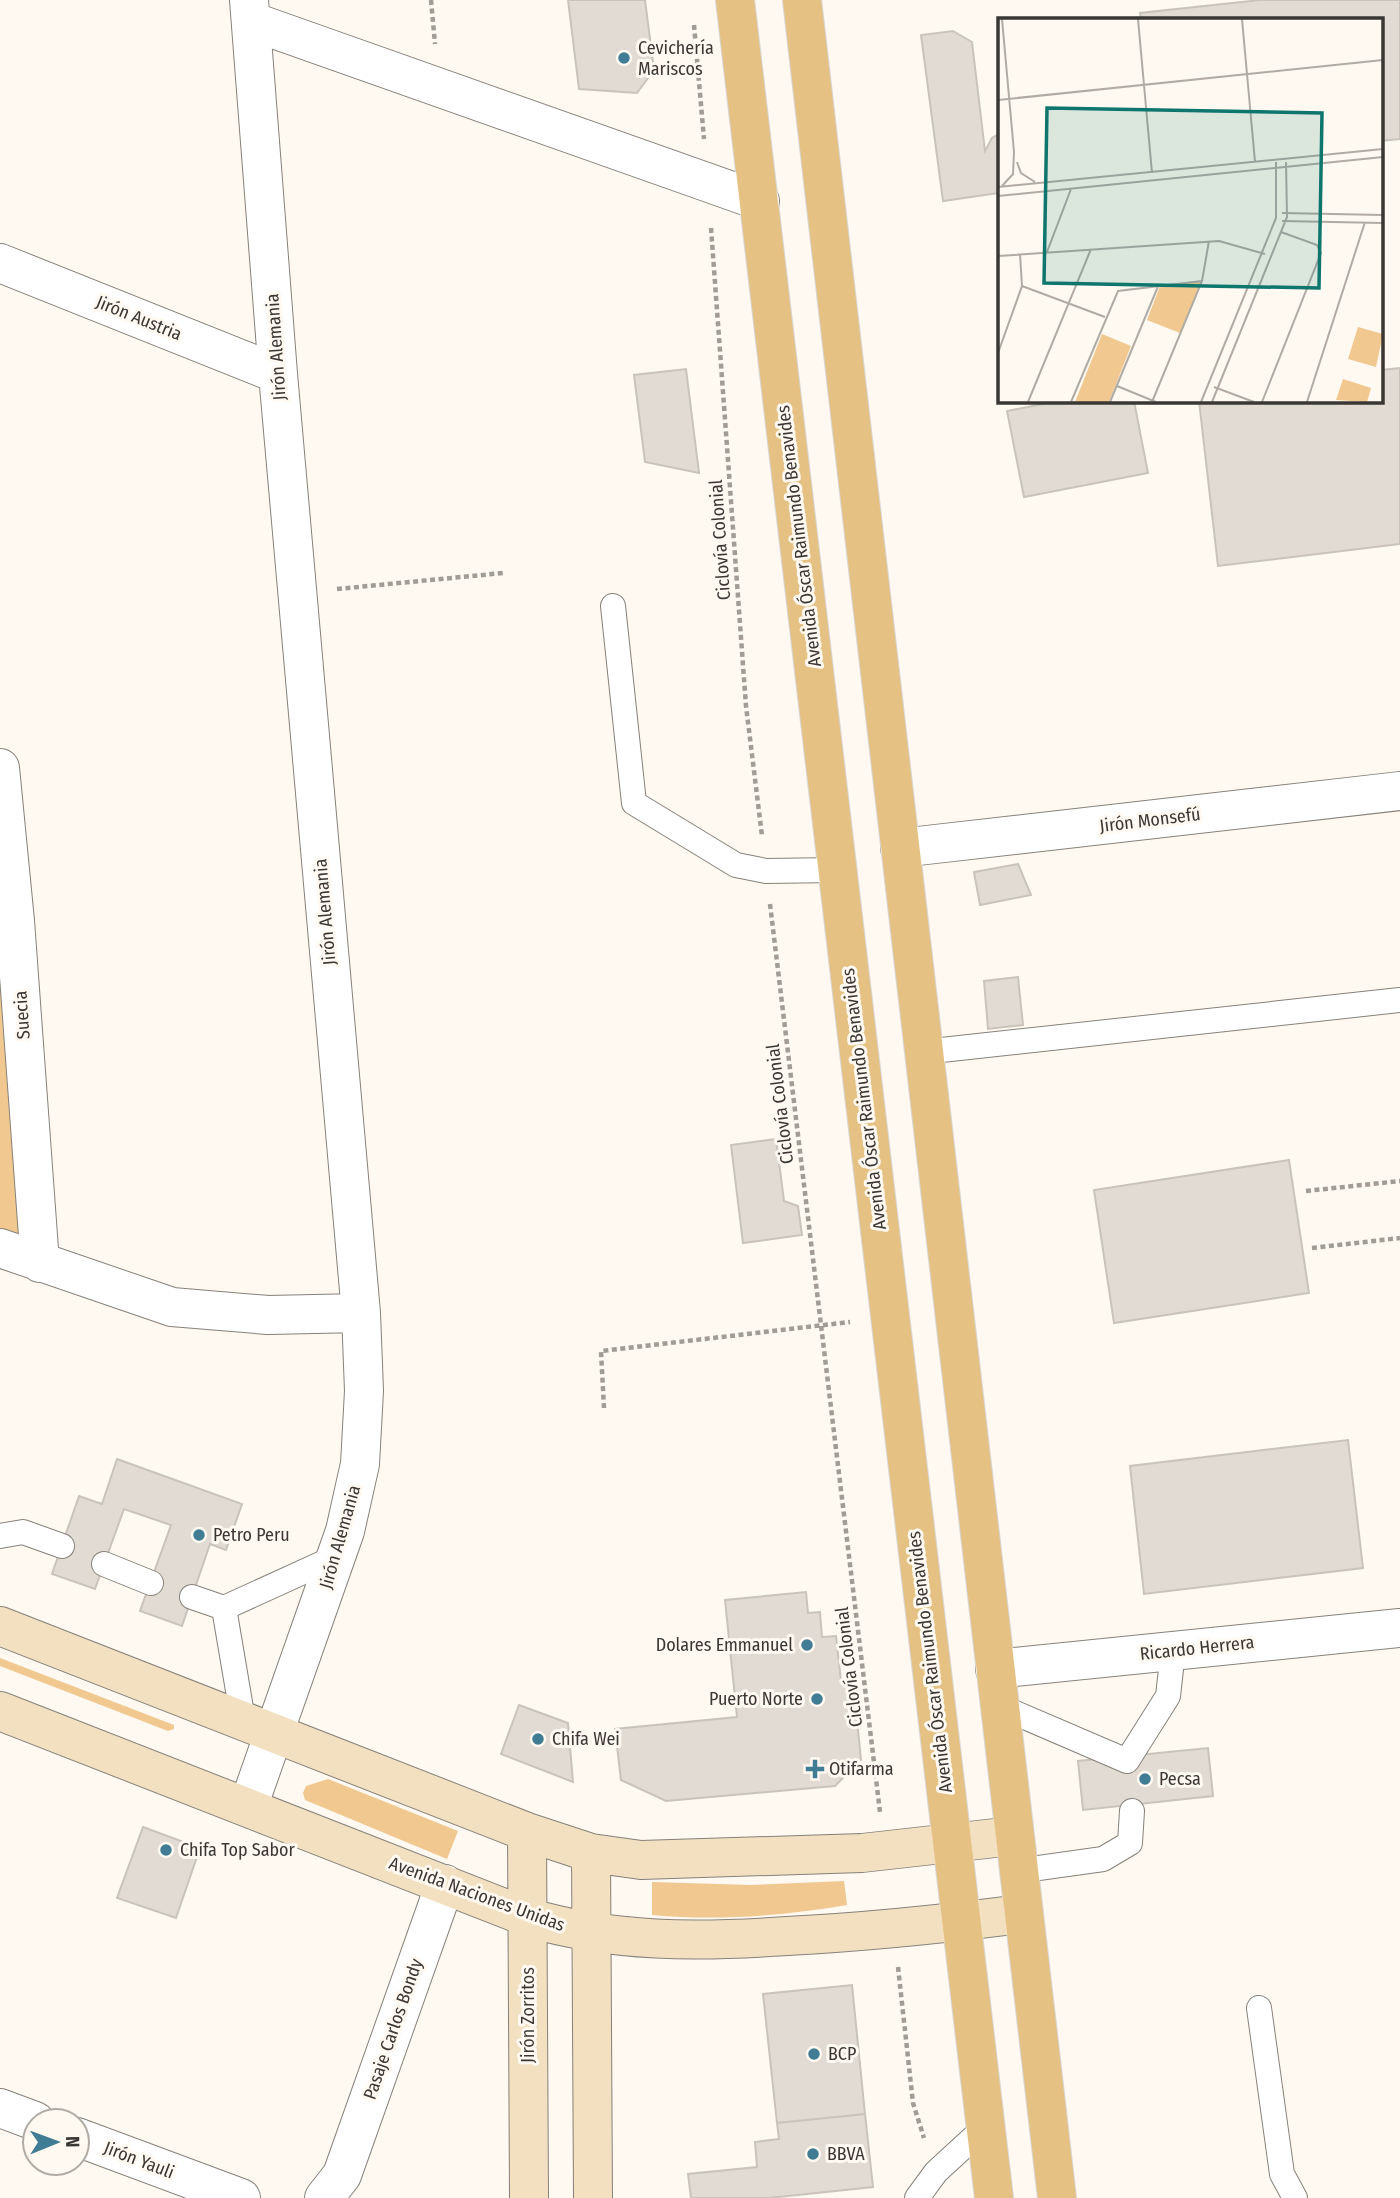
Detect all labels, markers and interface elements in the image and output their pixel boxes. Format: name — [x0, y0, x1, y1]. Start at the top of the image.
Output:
inset map — [998, 18, 1382, 402]
place label: Cevichería Mariscos — [638, 37, 714, 80]
marker: Cevichería Mariscos — [616, 50, 632, 66]
street label: Jirón Austria — [93, 291, 185, 345]
street label: Jirón Alemania — [261, 293, 291, 401]
street label: Avenida Óscar Raimundo Benavides — [772, 404, 826, 668]
street label: Ciclovía Colonial — [705, 479, 735, 601]
street label: Jirón Monsefú — [1098, 803, 1202, 837]
street label: Jirón Alemania — [309, 858, 341, 966]
street label: Avenida Óscar Raimundo Benavides — [837, 967, 891, 1231]
street label: Suecia — [9, 990, 35, 1040]
street label: Ciclovía Colonial — [762, 1042, 798, 1165]
street label: Jirón Alemania — [315, 1482, 365, 1591]
place label: Petro Peru — [213, 1524, 290, 1546]
marker: Petro Peru — [191, 1527, 207, 1543]
street label: Avenida Óscar Raimundo Benavides — [903, 1530, 957, 1794]
street label: Ciclovía Colonial — [831, 1605, 867, 1728]
street label: Ricardo Herrera — [1139, 1631, 1256, 1665]
place label: Dolares Emmanuel — [656, 1634, 793, 1656]
marker: Dolares Emmanuel — [799, 1637, 815, 1653]
place label: Puerto Norte — [709, 1688, 803, 1710]
marker: Puerto Norte — [809, 1691, 825, 1707]
place label: Chifa Wei — [552, 1728, 620, 1750]
marker: Chifa Wei — [530, 1731, 546, 1747]
place label: Otifarma — [829, 1758, 894, 1780]
marker: Otifarma — [807, 1761, 823, 1777]
place label: Pecsa — [1159, 1768, 1201, 1790]
marker: Pecsa — [1137, 1771, 1153, 1787]
place label: Chifa Top Sabor — [180, 1839, 296, 1861]
marker: Chifa Top Sabor — [158, 1842, 174, 1858]
street label: Avenida Naciones Unidas — [386, 1852, 568, 1936]
street label: Pasaje Carlos Bondy — [359, 1956, 427, 2102]
street label: Jirón Zorritos — [517, 1967, 539, 2063]
place label: BCP — [828, 2043, 856, 2065]
marker: BCP — [806, 2046, 822, 2062]
north arrow — [21, 2107, 91, 2177]
text: N — [61, 2136, 84, 2148]
street label: Jirón Yauli — [101, 2137, 177, 2183]
place label: BBVA — [827, 2143, 865, 2165]
marker: BBVA — [805, 2146, 821, 2162]

